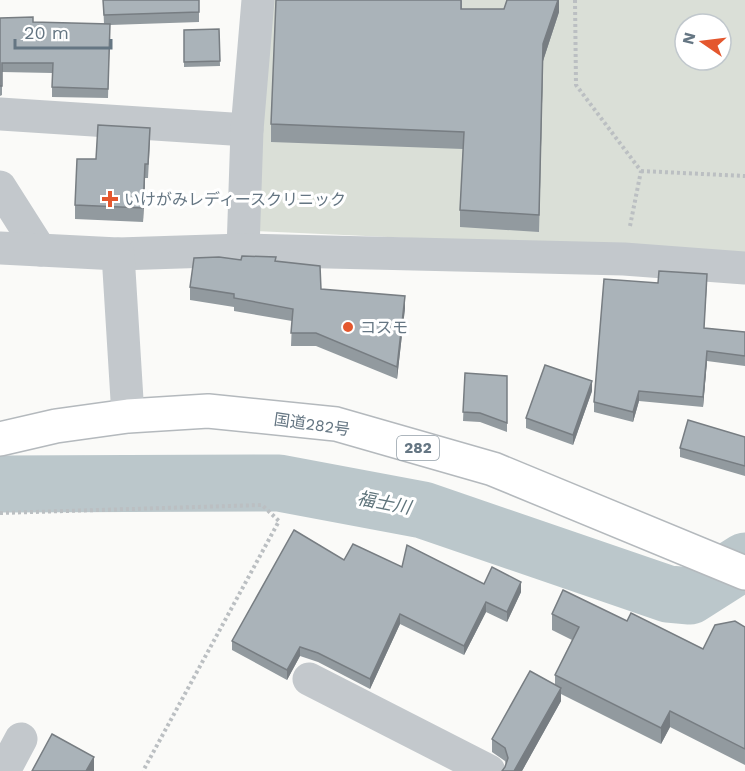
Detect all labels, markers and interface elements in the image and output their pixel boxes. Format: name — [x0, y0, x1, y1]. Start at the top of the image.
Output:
scale bar — [15, 12, 111, 50]
north arrow — [673, 12, 733, 72]
text: 20 m — [24, 22, 69, 43]
text: N — [678, 30, 700, 47]
marker: いけがみレディースクリニック — [101, 190, 119, 208]
place label: いけがみレディースクリニック — [124, 190, 346, 209]
place label: コスモ — [360, 318, 408, 337]
marker: コスモ — [341, 320, 355, 334]
street label: 国道282号 — [273, 410, 351, 439]
road number: 282 — [397, 436, 439, 460]
water label: 福士川 — [356, 487, 415, 518]

